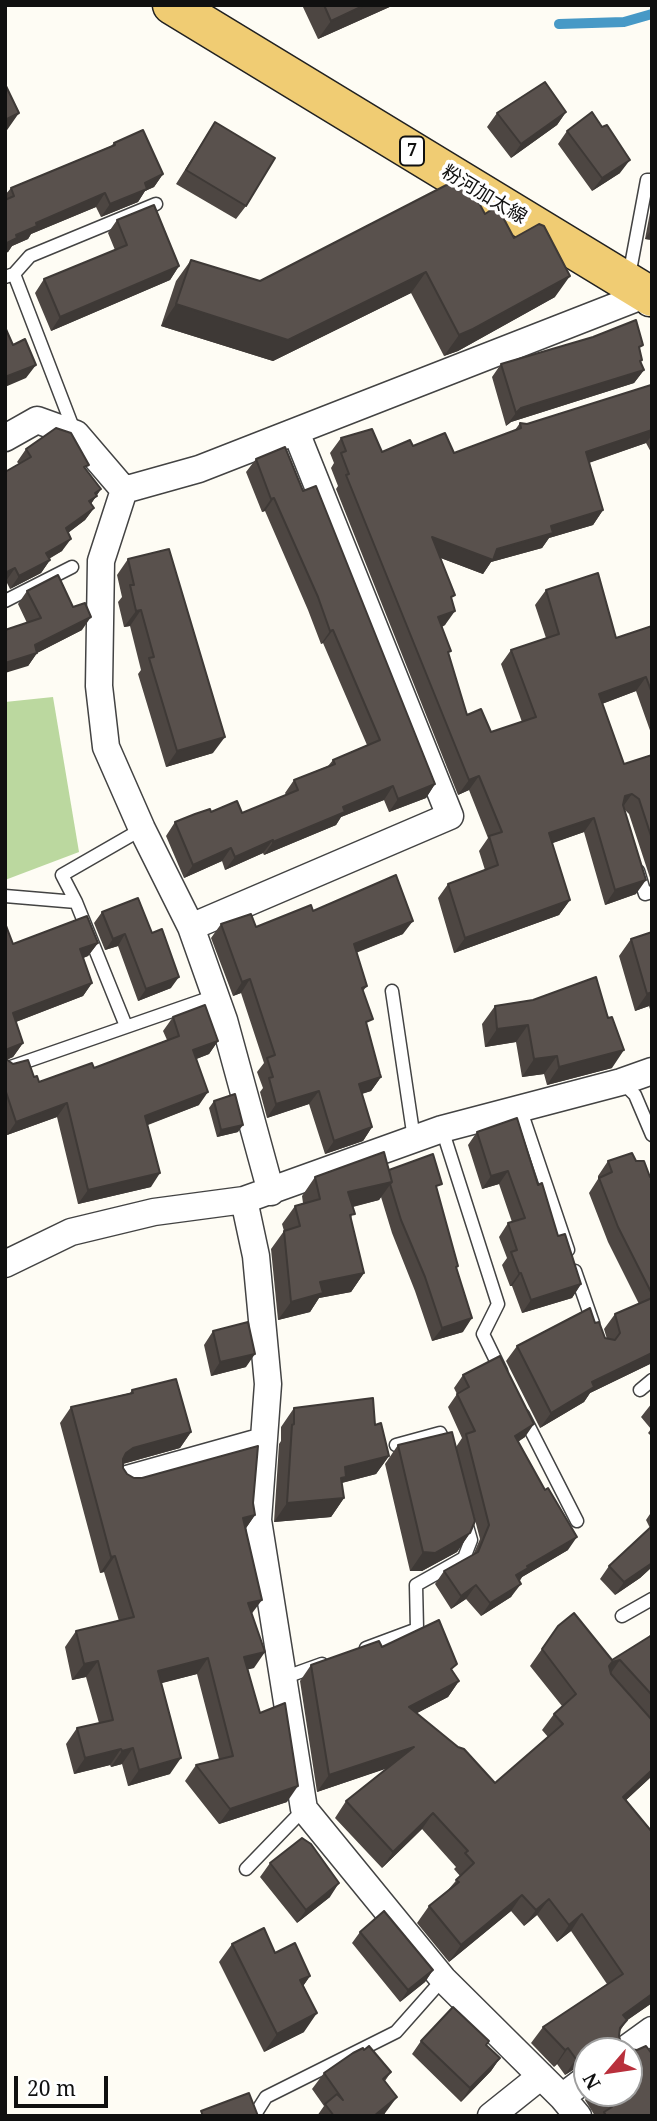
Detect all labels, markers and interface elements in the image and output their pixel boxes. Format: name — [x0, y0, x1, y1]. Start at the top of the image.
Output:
road number: 7 — [400, 136, 424, 166]
street label: 粉河加太線 — [437, 161, 531, 229]
north arrow — [573, 2037, 643, 2107]
scale bar — [18, 2062, 112, 2106]
text: N — [576, 2068, 606, 2094]
text: 20 m — [27, 2074, 76, 2102]

